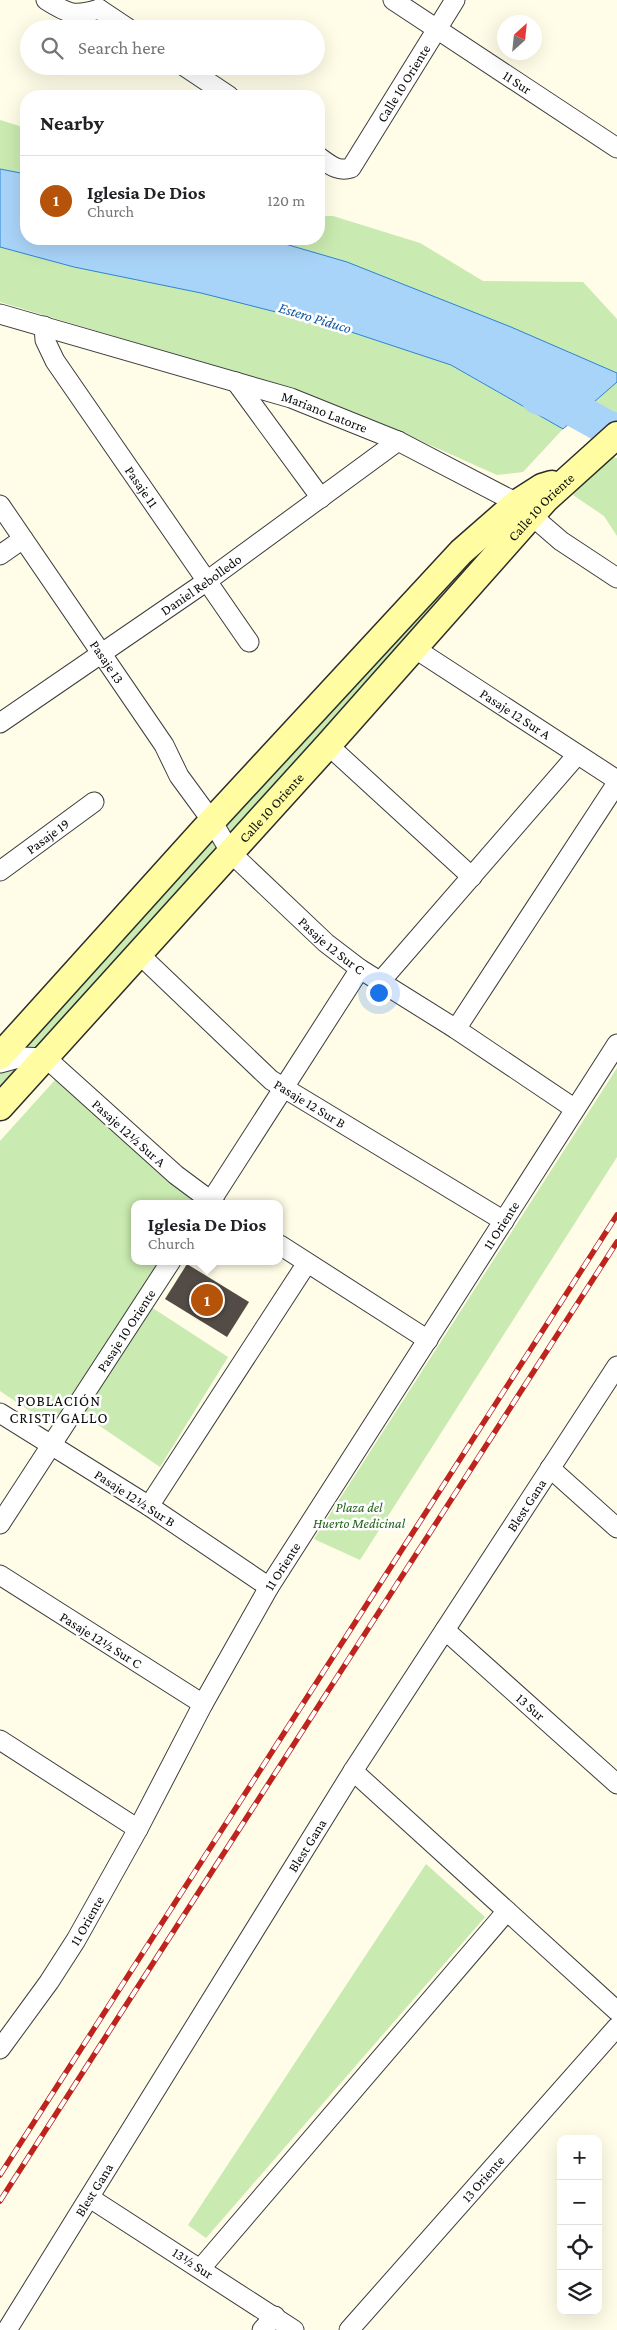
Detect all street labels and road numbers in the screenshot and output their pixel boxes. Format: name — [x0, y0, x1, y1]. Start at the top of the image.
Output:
street label: Calle 10 Oriente — [373, 41, 434, 125]
street label: 11 Sur — [500, 67, 535, 97]
street label: Mariano Latorre — [280, 388, 370, 436]
street label: Pasaje 11 — [122, 463, 162, 511]
street label: Calle 10 Oriente — [505, 470, 577, 544]
street label: Daniel Rebolledo — [157, 551, 244, 618]
street label: Pasaje 13 — [87, 637, 128, 687]
street label: Pasaje 12 Sur A — [477, 685, 554, 743]
street label: Calle 10 Oriente — [236, 769, 307, 846]
street label: Pasaje 19 — [23, 815, 72, 857]
street label: Pasaje 12 Sur C — [295, 913, 368, 978]
street label: Pasaje 12 Sur B — [271, 1076, 349, 1131]
street label: Pasaje 12½ Sur A — [88, 1096, 169, 1171]
street label: 11 Oriente — [479, 1198, 522, 1252]
street label: Pasaje 10 Oriente — [93, 1286, 159, 1375]
street label: Pasaje 12½ Sur B — [91, 1466, 179, 1531]
street label: Blest Gana — [503, 1475, 550, 1534]
street label: 11 Oriente — [261, 1539, 304, 1593]
street label: Pasaje 12½ Sur C — [57, 1608, 145, 1672]
street label: 13 Sur — [513, 1690, 548, 1724]
street label: Blest Gana — [284, 1815, 330, 1875]
street label: 11 Oriente — [67, 1893, 107, 1949]
street label: 13 Oriente — [458, 2152, 507, 2205]
street label: Blest Gana — [71, 2160, 117, 2219]
street label: 13½ Sur — [170, 2244, 216, 2282]

